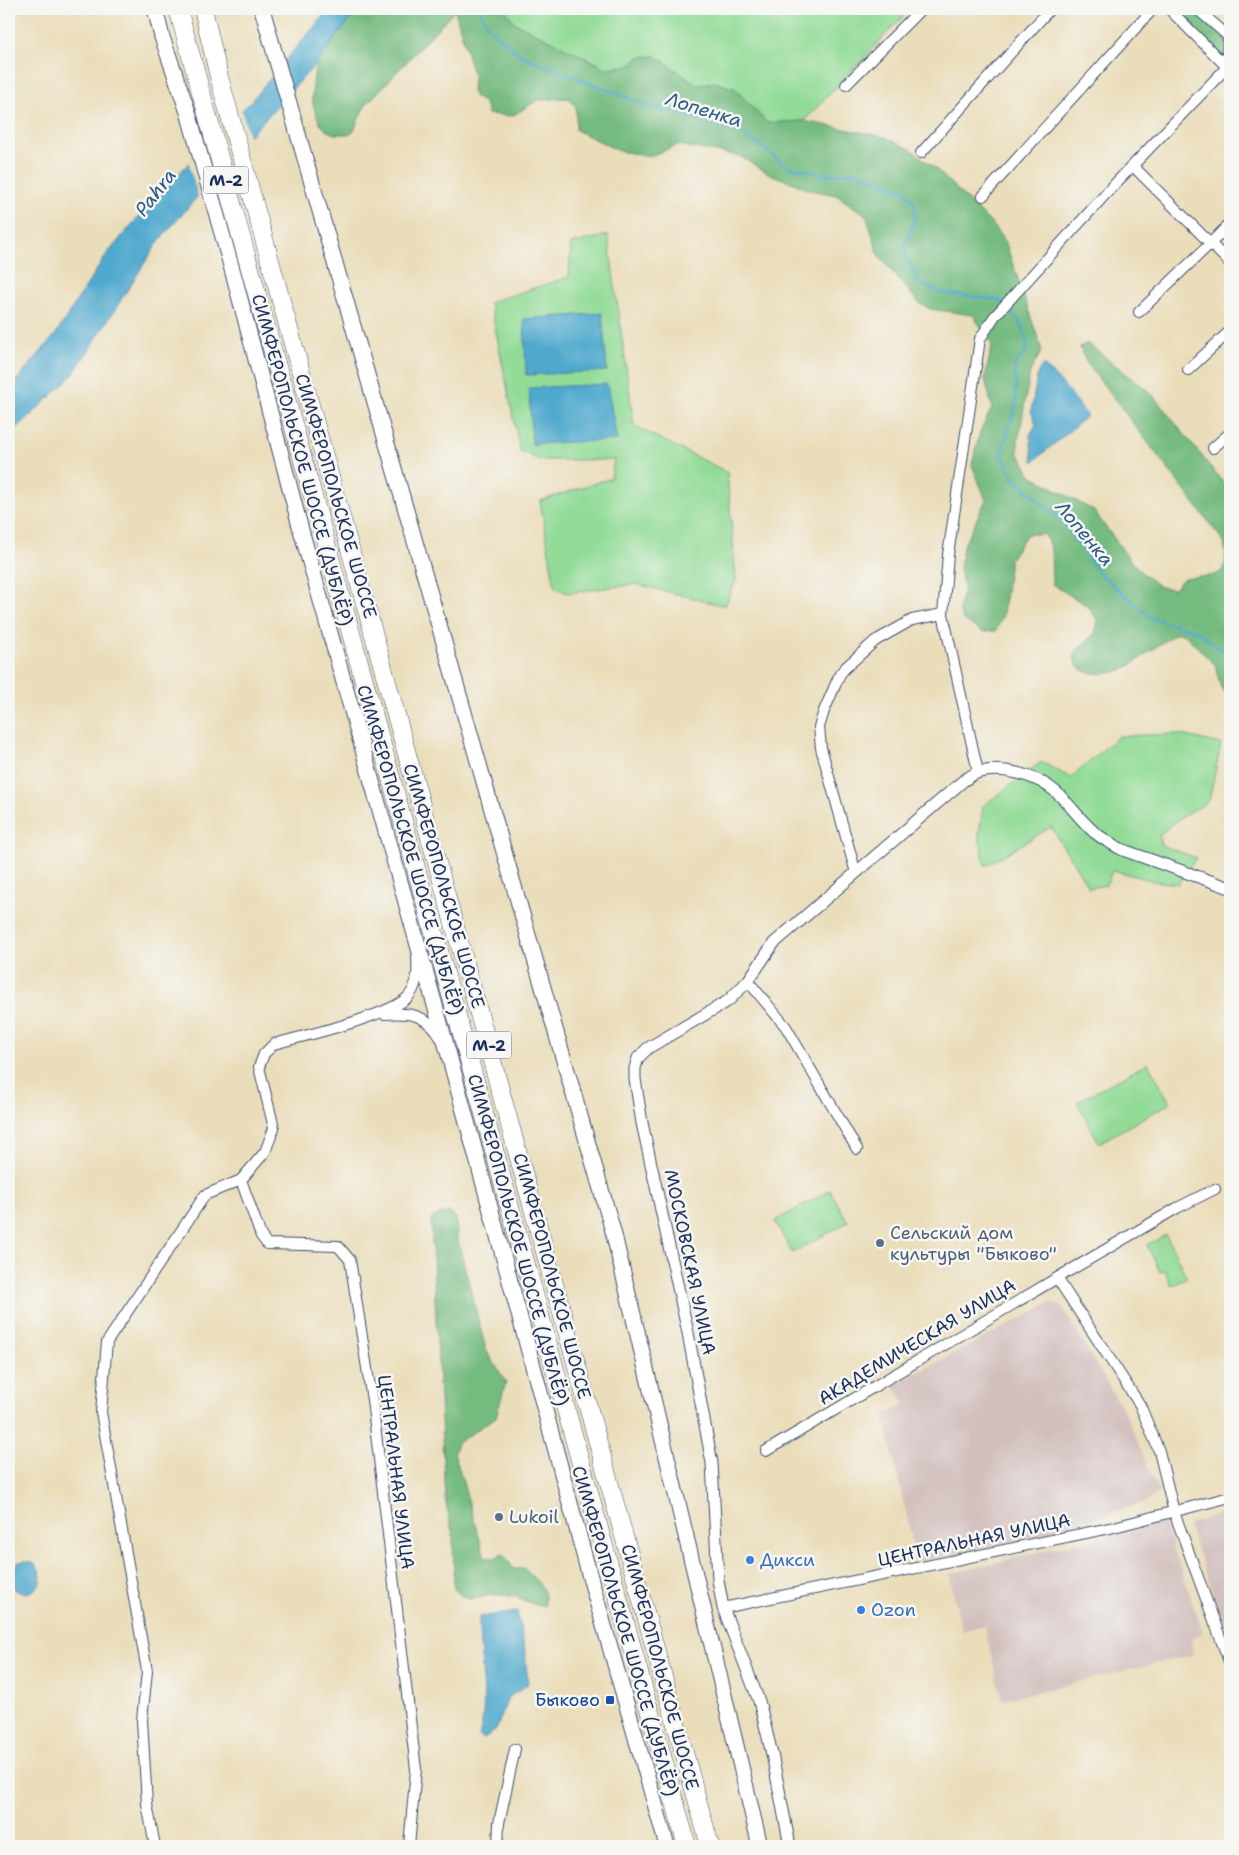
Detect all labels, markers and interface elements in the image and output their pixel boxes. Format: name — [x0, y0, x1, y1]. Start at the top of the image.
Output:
water label: Лопенка — [662, 86, 745, 133]
water label: Pahra — [129, 163, 182, 221]
road number: М-2 — [204, 166, 248, 194]
street label: СИМФЕРОПОЛЬСКОЕ ШОССЕ (ДУБЛЁР) — [247, 292, 357, 628]
street label: СИМФЕРОПОЛЬСКОЕ ШОССЕ — [291, 371, 381, 621]
water label: Лопенка — [1049, 494, 1119, 571]
street label: СИМФЕРОПОЛЬСКОЕ ШОССЕ (ДУБЛЁР) — [352, 682, 468, 1018]
street label: СИМФЕРОПОЛЬСКОЕ ШОССЕ — [399, 761, 489, 1011]
road number: М-2 — [466, 1032, 512, 1058]
street label: СИМФЕРОПОЛЬСКОЕ ШОССЕ (ДУБЛЁР) — [463, 1072, 573, 1408]
street label: СИМФЕРОПОЛЬСКОЕ ШОССЕ — [509, 1151, 595, 1401]
street label: МОСКОВСКАЯ УЛИЦА — [659, 1167, 721, 1357]
place label: Сельский дом культуры "Быково" — [890, 1221, 1057, 1266]
marker: Сельский дом культуры "Быково" — [874, 1237, 886, 1249]
street label: АКАДЕМИЧЕСКАЯ УЛИЦА — [814, 1273, 1020, 1411]
street label: ЦЕНТРАЛЬНАЯ УЛИЦА — [372, 1373, 420, 1571]
street label: СИМФЕРОПОЛЬСКОЕ ШОССЕ (ДУБЛЁР) — [567, 1463, 683, 1799]
place label: Lukoil — [509, 1505, 560, 1529]
street label: ЦЕНТРАЛЬНАЯ УЛИЦА — [876, 1508, 1072, 1572]
marker: Lukoil — [493, 1511, 505, 1523]
street label: СИМФЕРОПОЛЬСКОЕ ШОССЕ — [617, 1542, 703, 1792]
place label: Дикси — [760, 1548, 815, 1572]
marker: Дикси — [744, 1554, 756, 1566]
place label: Ozon — [871, 1598, 916, 1622]
marker: Ozon — [855, 1604, 867, 1616]
place label: Быково — [535, 1688, 600, 1712]
marker: Быково — [604, 1694, 616, 1706]

